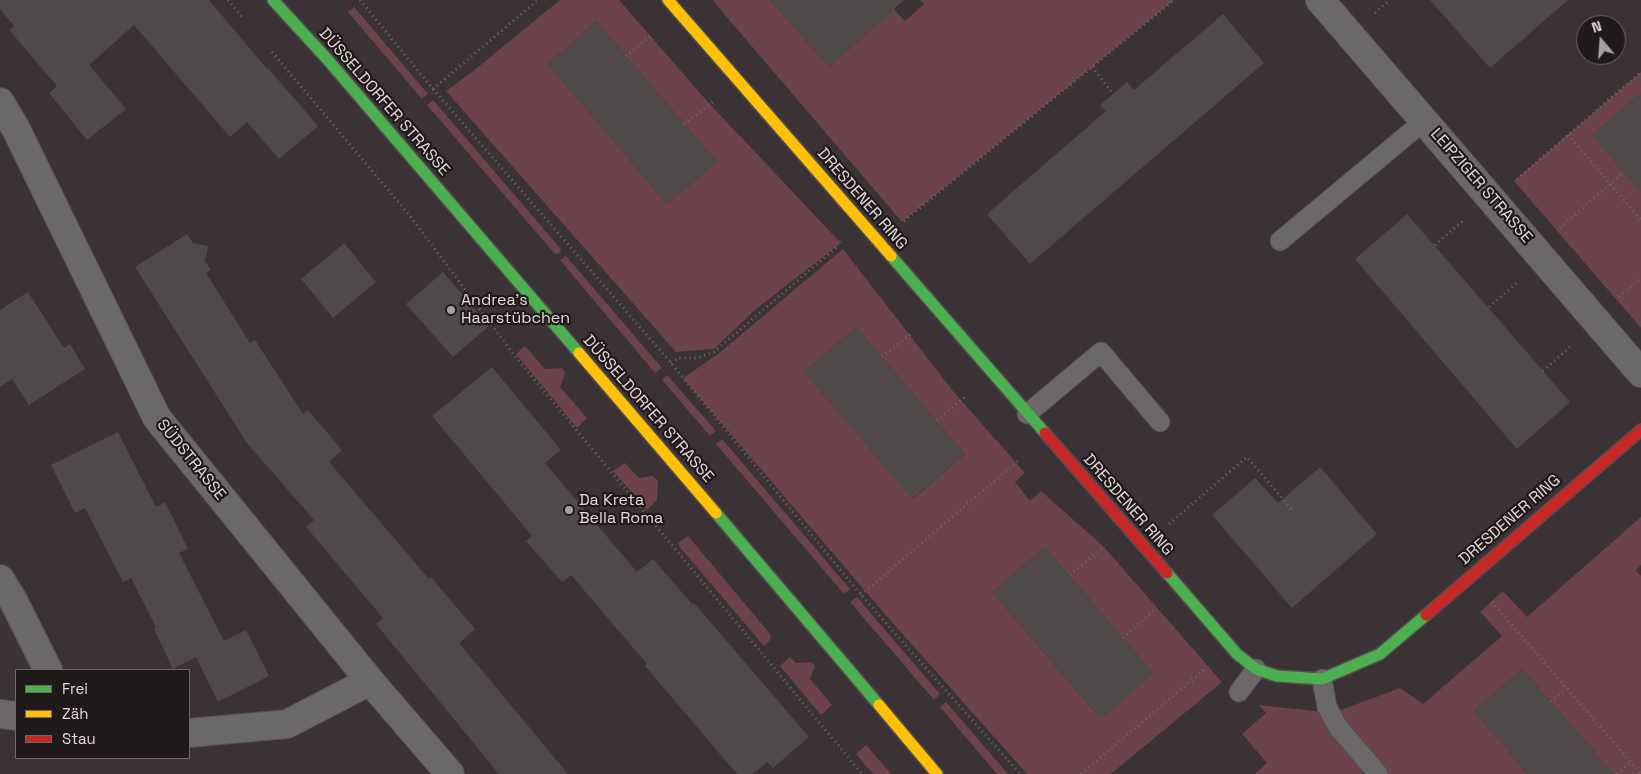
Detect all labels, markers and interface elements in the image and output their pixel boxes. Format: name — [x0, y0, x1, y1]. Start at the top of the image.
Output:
north arrow — [1576, 15, 1626, 65]
text: N — [1589, 17, 1604, 37]
street label: DÜSSELDORFER STRASSE — [315, 24, 453, 180]
street label: LEIPZIGER STRASSE — [1426, 125, 1536, 247]
street label: DRESDENER RING — [813, 144, 911, 254]
place label: Andrea's Haarstübchen — [461, 291, 570, 329]
marker: Andrea's Haarstübchen — [445, 304, 457, 316]
street label: DÜSSELDORFER STRASSE — [579, 331, 717, 487]
street label: SÜDSTRASSE — [153, 416, 229, 504]
street label: DRESDENER RING — [1079, 450, 1177, 560]
street label: DRESDENER RING — [1455, 471, 1565, 569]
place label: Da Kreta Bella Roma — [579, 491, 663, 529]
marker: Da Kreta Bella Roma — [563, 504, 575, 516]
legend — [15, 669, 190, 759]
text: Frei — [62, 679, 88, 698]
text: Zäh — [62, 704, 88, 723]
text: Stau — [62, 729, 96, 748]

